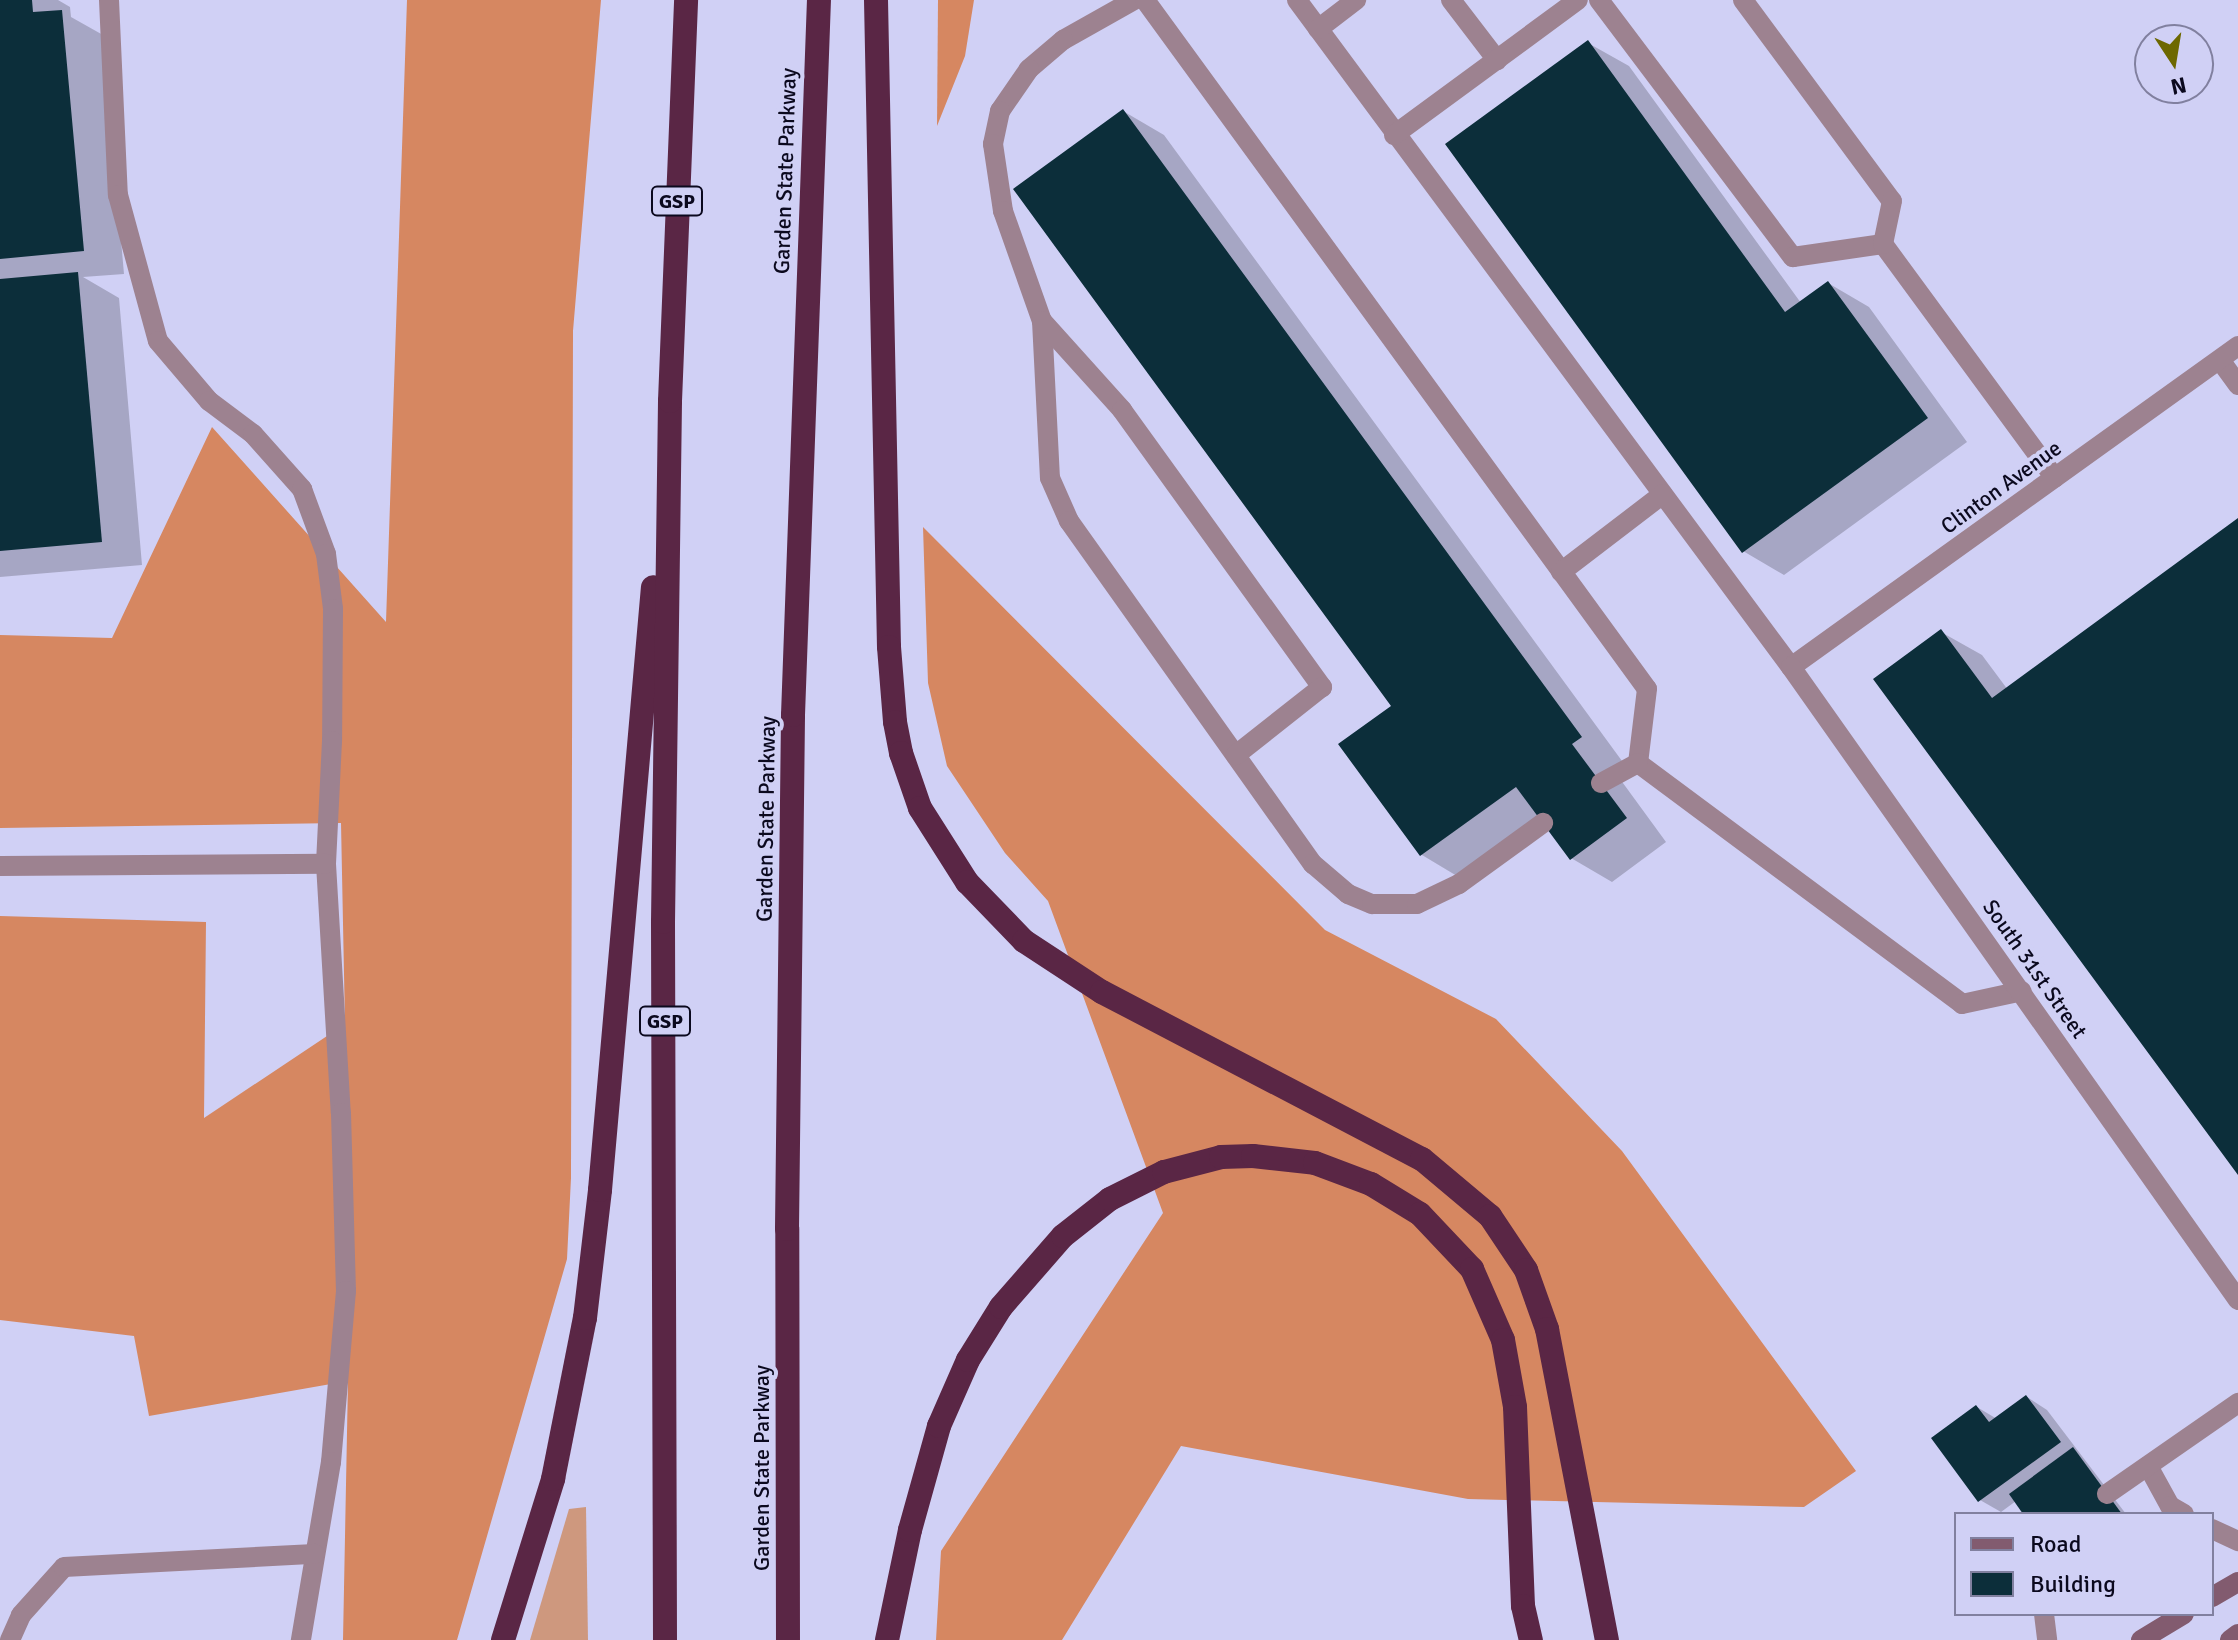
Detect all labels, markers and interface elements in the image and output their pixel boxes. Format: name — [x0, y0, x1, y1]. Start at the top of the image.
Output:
north arrow — [2134, 24, 2214, 104]
street label: Garden State Parkway — [768, 68, 802, 274]
text: N — [2168, 71, 2189, 101]
road number: GSP — [649, 185, 705, 217]
street label: Clinton Avenue — [1936, 435, 2066, 539]
street label: Garden State Parkway — [751, 716, 781, 922]
street label: South 31st Street — [1977, 894, 2093, 1044]
road number: GSP — [637, 1005, 693, 1037]
street label: Garden State Parkway — [749, 1365, 775, 1571]
legend — [1954, 1512, 2214, 1616]
text: Road — [2030, 1529, 2081, 1559]
text: Building — [2030, 1569, 2116, 1599]

